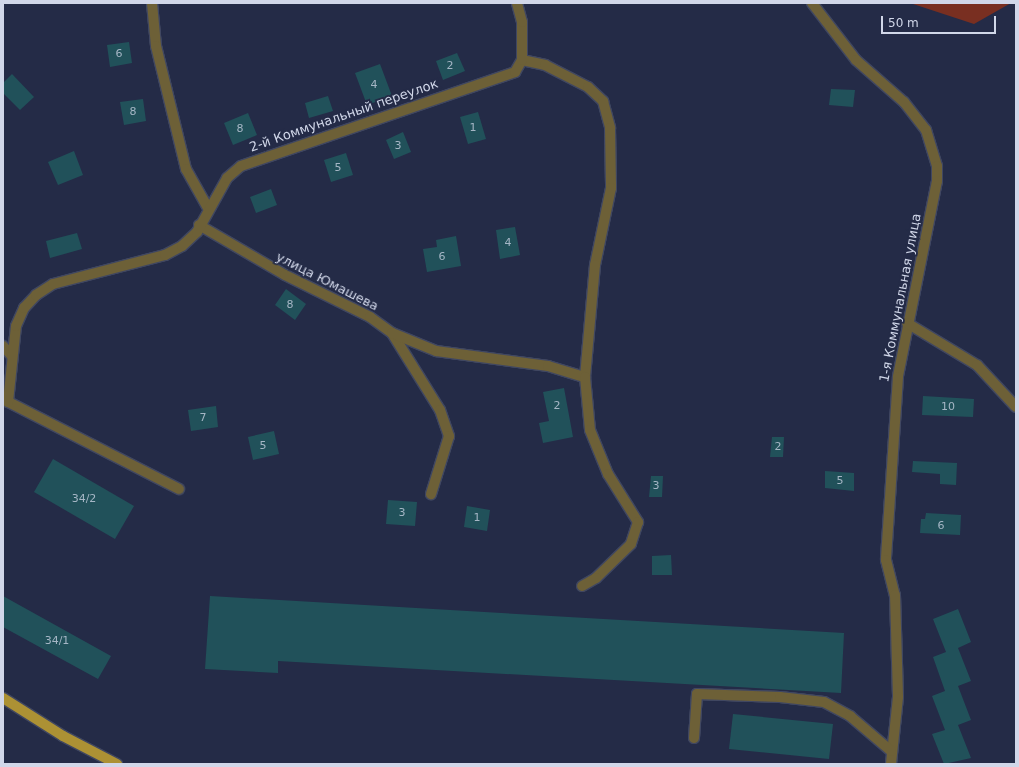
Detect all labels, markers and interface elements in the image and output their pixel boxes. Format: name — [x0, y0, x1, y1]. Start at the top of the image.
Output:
scale bar — [883, 8, 998, 34]
text: 50 m — [888, 16, 919, 30]
house number: 6 — [116, 47, 122, 61]
house number: 2 — [447, 59, 453, 73]
street label: 2-й Коммунальный переулок — [248, 76, 440, 156]
house number: 4 — [371, 78, 377, 92]
house number: 8 — [130, 105, 136, 119]
house number: 1 — [470, 121, 476, 135]
house number: 8 — [237, 122, 243, 136]
house number: 3 — [395, 139, 401, 153]
house number: 5 — [335, 161, 341, 175]
street label: 1-я Коммунальная улица — [877, 212, 925, 384]
house number: 4 — [505, 236, 511, 250]
street label: улица Юмашева — [273, 249, 381, 315]
house number: 6 — [439, 250, 445, 264]
house number: 8 — [287, 298, 293, 312]
house number: 2 — [554, 399, 560, 413]
house number: 10 — [941, 400, 955, 414]
house number: 7 — [200, 411, 206, 425]
house number: 5 — [260, 439, 266, 453]
house number: 2 — [775, 440, 781, 454]
house number: 5 — [837, 474, 843, 488]
house number: 3 — [653, 479, 659, 493]
house number: 34/2 — [72, 492, 96, 506]
house number: 3 — [399, 506, 405, 520]
house number: 1 — [474, 511, 480, 525]
house number: 6 — [938, 519, 944, 533]
house number: 34/1 — [45, 634, 69, 648]

